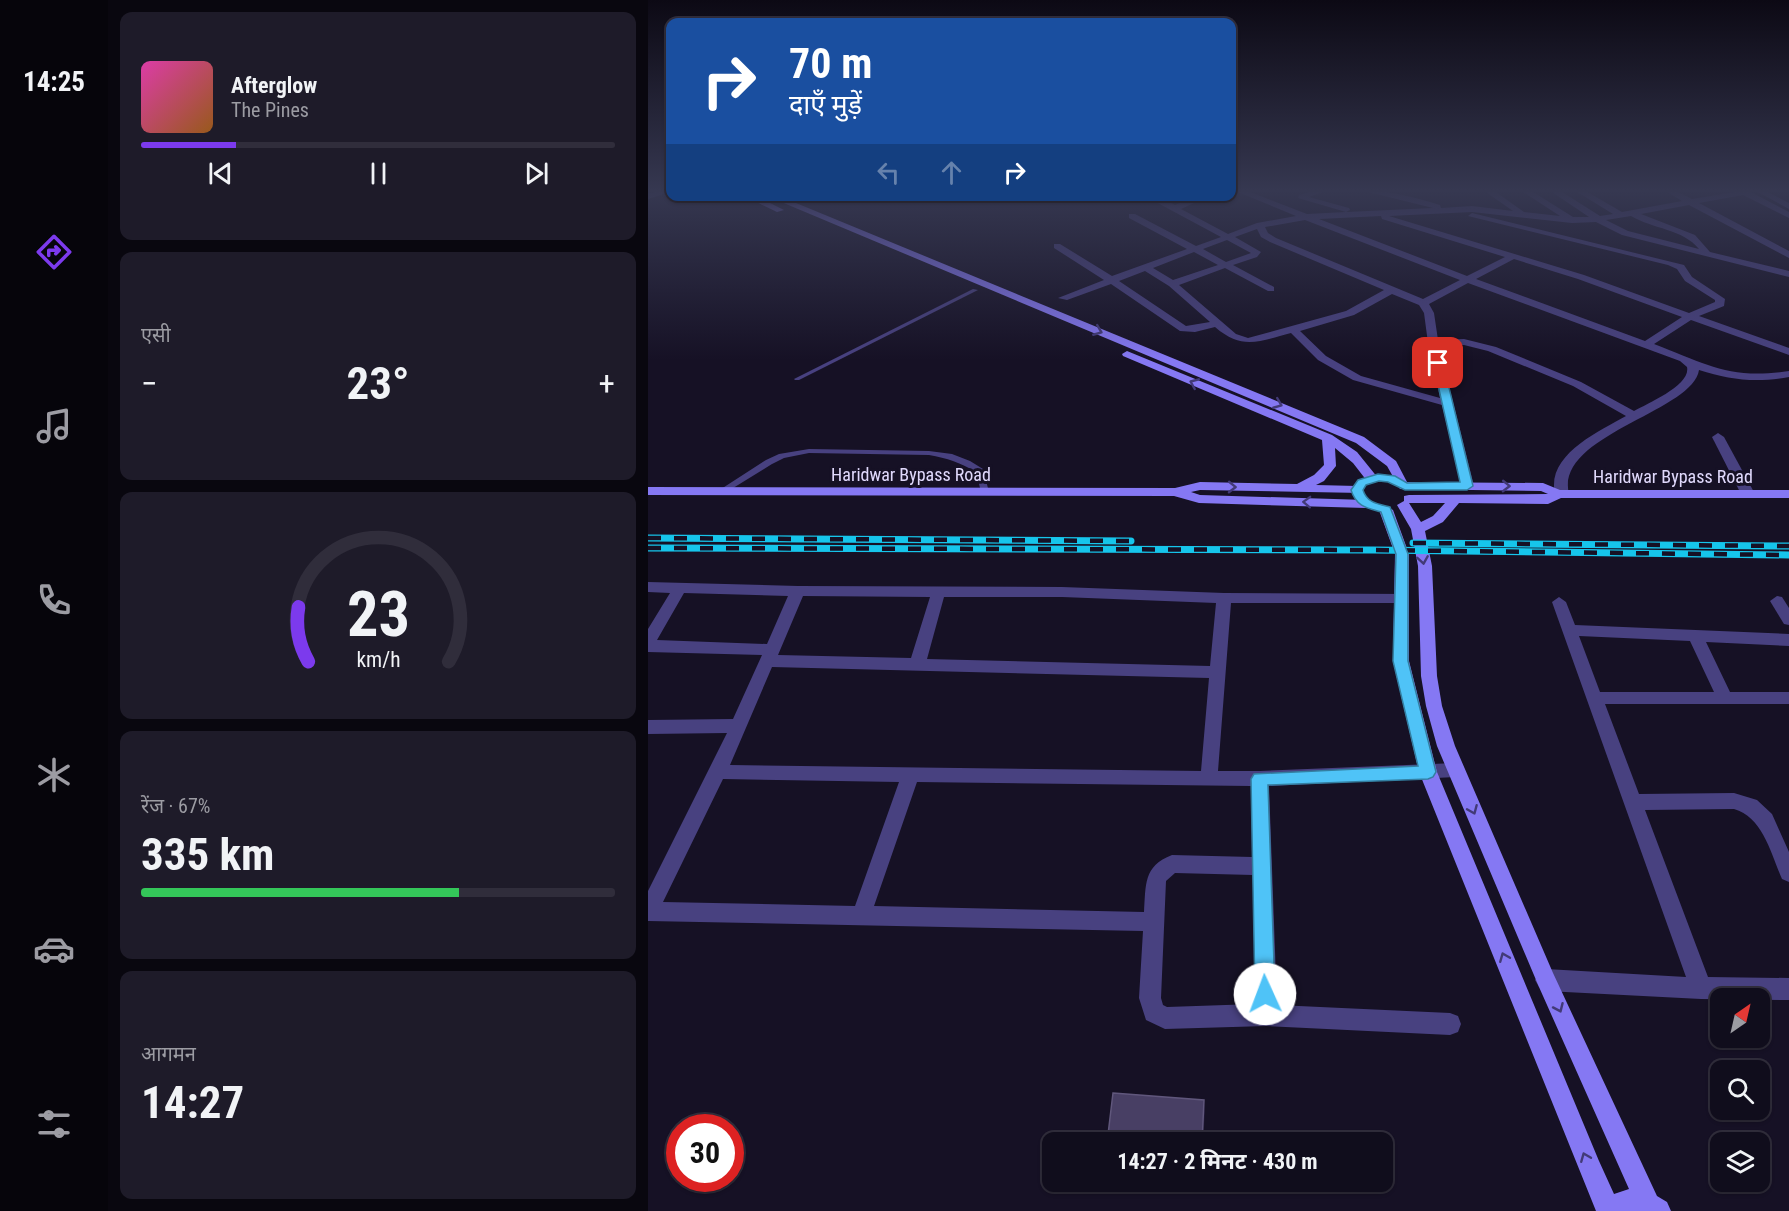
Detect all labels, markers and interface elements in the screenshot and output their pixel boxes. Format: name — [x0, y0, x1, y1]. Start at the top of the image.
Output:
text: 70 m — [789, 39, 872, 88]
icon: right — [690, 42, 768, 120]
text: 14:25 — [23, 66, 85, 98]
text: Afterglow — [231, 73, 317, 98]
text: दाएँ मुड़ें — [789, 89, 862, 121]
text: The Pines — [231, 98, 309, 122]
icon: left — [872, 156, 905, 189]
icon: ahead — [935, 156, 968, 189]
icon: right — [998, 156, 1031, 189]
icon: previous — [204, 157, 237, 190]
icon: pause — [362, 157, 395, 190]
icon: next — [520, 157, 553, 190]
icon: directions — [33, 231, 75, 273]
text: एसी — [141, 323, 171, 347]
one-way arrow — [1091, 324, 1102, 336]
pin — [1412, 337, 1463, 388]
icon: arrive — [1421, 346, 1454, 379]
text: 23° — [347, 357, 410, 410]
text: − — [141, 364, 158, 403]
text: + — [599, 364, 615, 403]
one-way arrow — [1190, 378, 1201, 390]
one-way arrow — [1272, 397, 1283, 409]
icon: music — [33, 405, 75, 447]
street label: Haridwar Bypass Road — [831, 464, 991, 485]
street label: Haridwar Bypass Road — [1593, 466, 1753, 487]
one-way arrow — [1228, 480, 1237, 493]
one-way arrow — [1501, 480, 1510, 492]
one-way arrow — [1303, 496, 1312, 509]
one-way arrow — [1416, 554, 1429, 564]
icon: phone — [33, 579, 75, 621]
text: 23 — [346, 579, 410, 652]
text: km/h — [356, 648, 400, 673]
icon: climate — [33, 754, 75, 796]
text: रेंज · 67% — [141, 794, 210, 818]
one-way arrow — [1466, 803, 1478, 814]
text: 335 km — [141, 828, 274, 881]
icon: car — [33, 928, 75, 970]
one-way arrow — [1499, 952, 1511, 963]
position arrow — [1233, 962, 1297, 1026]
north arrow — [1710, 988, 1770, 1048]
map controls — [1710, 988, 1770, 1192]
one-way arrow — [1552, 1001, 1564, 1012]
text: आगमन — [141, 1042, 196, 1066]
button: search — [1710, 1060, 1770, 1120]
text: 14:27 — [141, 1076, 244, 1129]
icon: filters — [33, 1103, 75, 1145]
speed limit sign: 30 — [666, 1114, 744, 1192]
button: layers — [1710, 1132, 1770, 1192]
text: 14:27 · 2 मिनट · 430 m — [1117, 1149, 1318, 1174]
one-way arrow — [1580, 1153, 1592, 1164]

